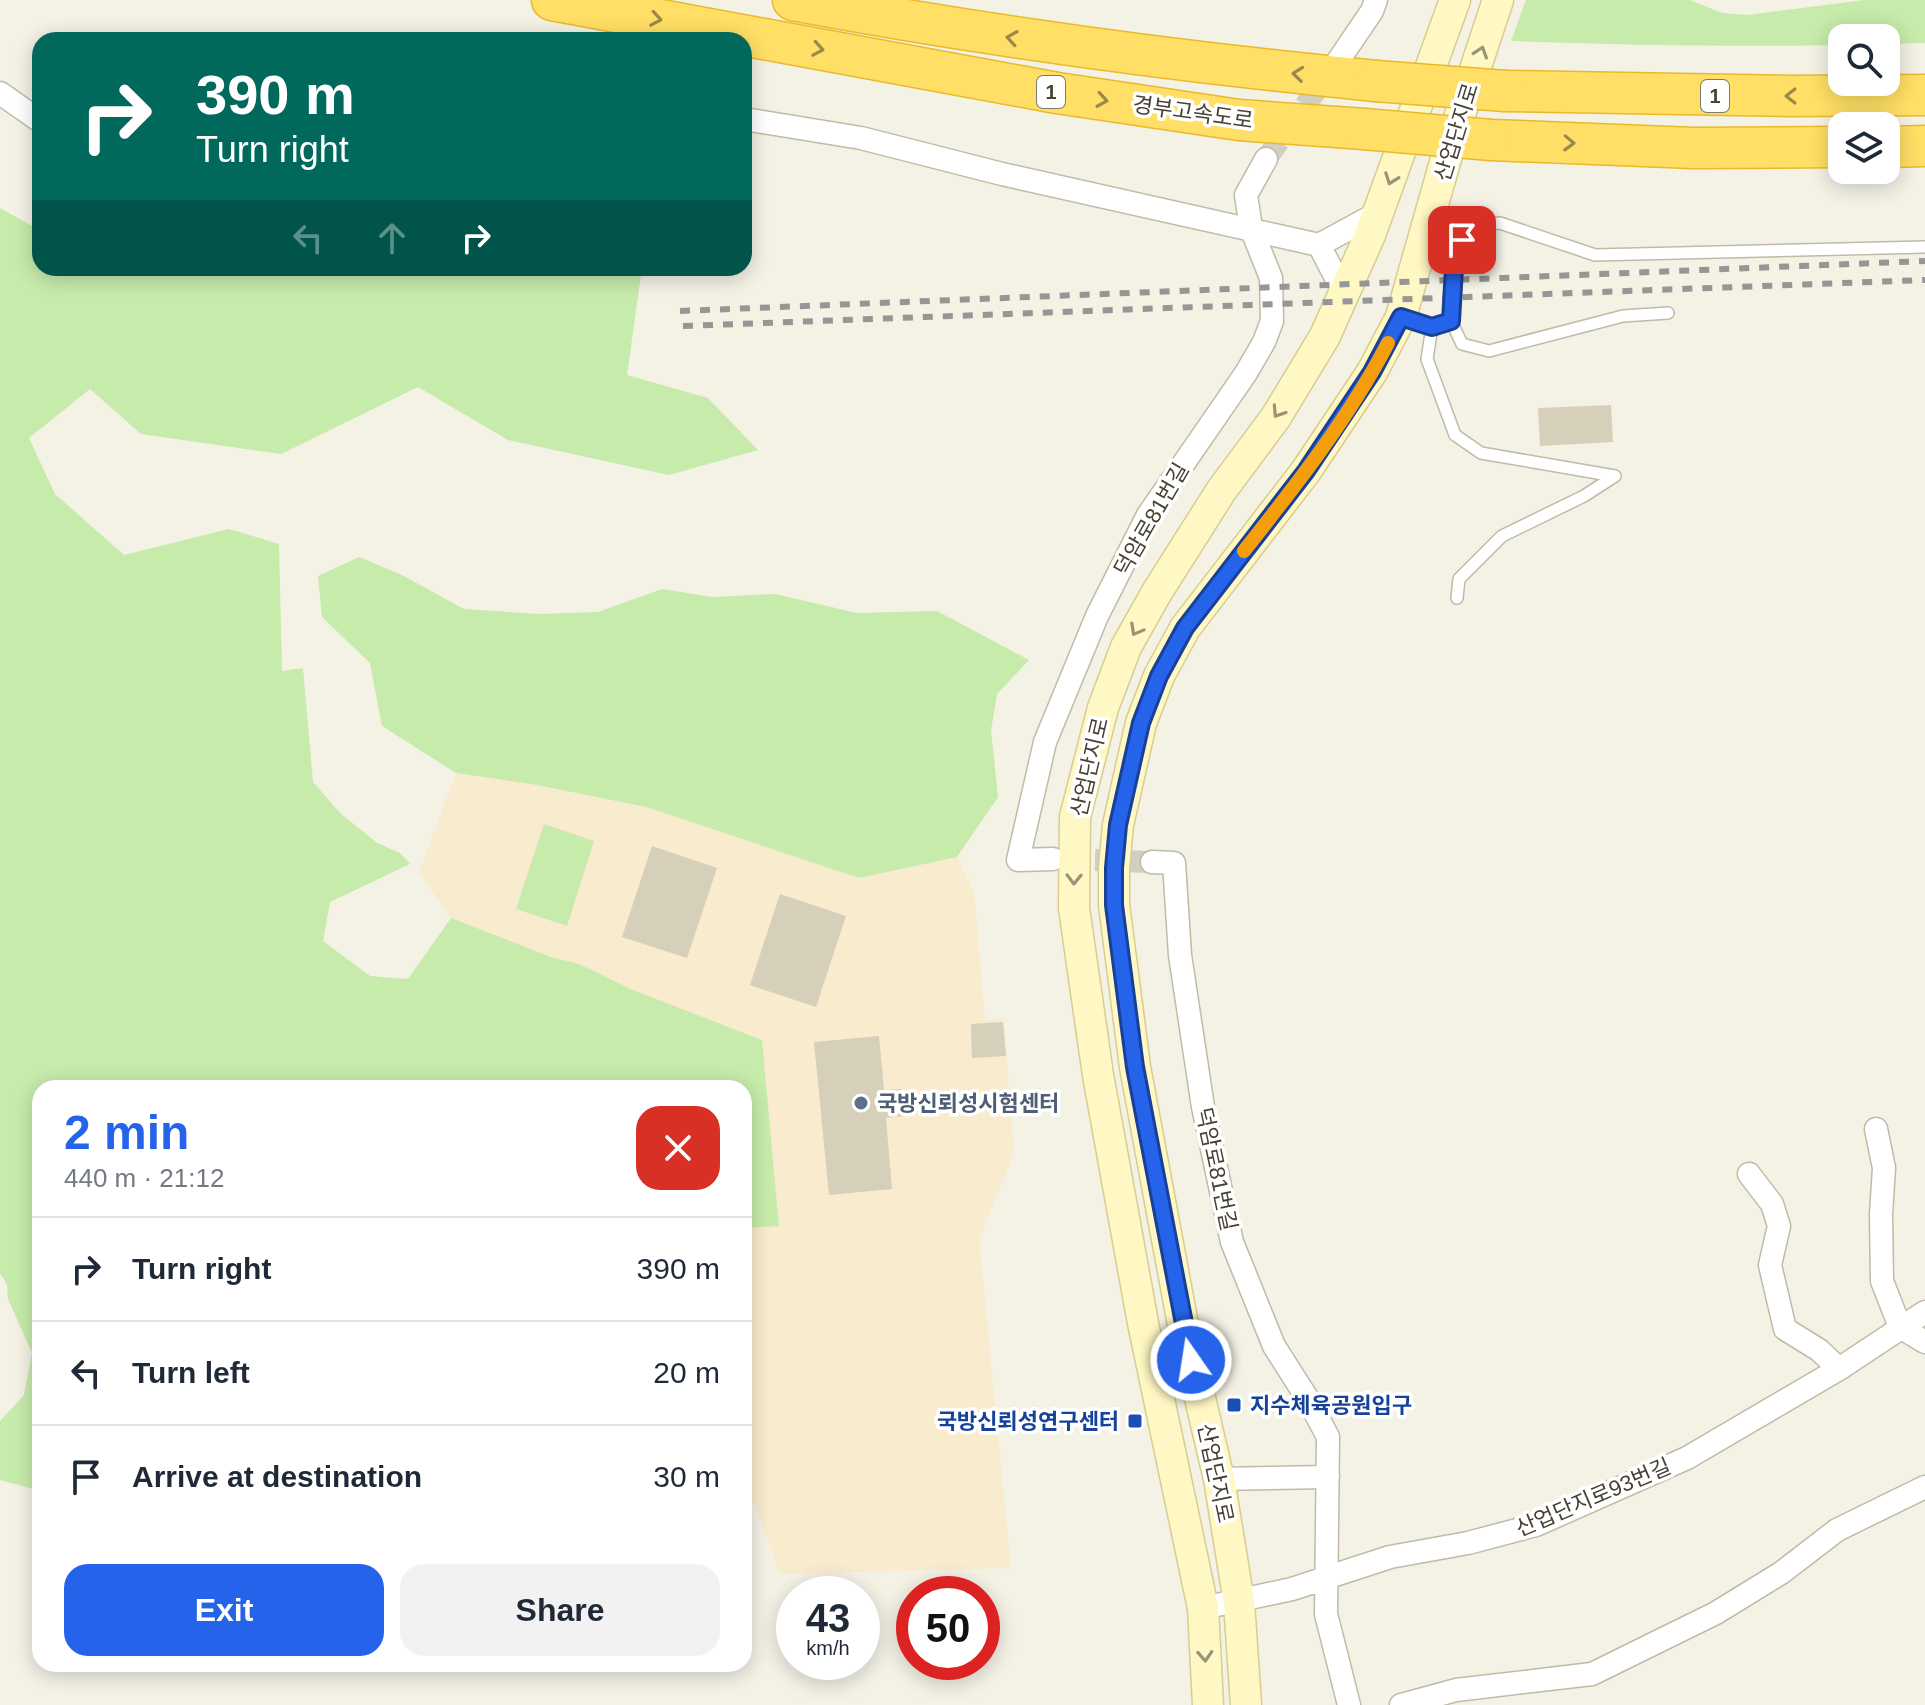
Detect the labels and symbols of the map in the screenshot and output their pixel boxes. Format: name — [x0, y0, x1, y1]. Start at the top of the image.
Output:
one-way arrow — [649, 10, 663, 27]
one-way arrow — [1006, 30, 1019, 47]
one-way arrow — [812, 40, 825, 57]
one-way arrow — [1472, 46, 1488, 60]
one-way arrow — [1291, 65, 1304, 82]
road number: 1 — [1037, 76, 1065, 108]
street label: 산업단지로 — [1430, 80, 1483, 184]
road number: 1 — [1701, 80, 1729, 112]
one-way arrow — [1784, 87, 1797, 105]
one-way arrow — [1095, 91, 1109, 108]
street label: 경부고속도로 — [1131, 92, 1255, 133]
one-way arrow — [1563, 134, 1576, 151]
one-way arrow — [1384, 171, 1400, 185]
pin — [1428, 206, 1496, 274]
one-way arrow — [1273, 404, 1288, 418]
street label: 덕암로81번길 — [1109, 459, 1194, 580]
one-way arrow — [1130, 621, 1146, 635]
street label: 산업단지로 — [1066, 715, 1113, 819]
one-way arrow — [1066, 873, 1083, 886]
place label: 국방신뢰성시험센터 — [877, 1091, 1059, 1116]
marker: 국방신뢰성시험센터 — [852, 1094, 870, 1112]
street label: 덕암로81번길 — [1191, 1105, 1242, 1233]
position arrow — [1149, 1318, 1233, 1402]
place label: 지수체육공원입구 — [1250, 1393, 1412, 1418]
marker: 지수체육공원입구 — [1225, 1396, 1243, 1414]
place label: 국방신뢰성연구센터 — [937, 1409, 1119, 1434]
marker: 국방신뢰성연구센터 — [1126, 1412, 1144, 1430]
street label: 산업단지로 — [1193, 1421, 1238, 1525]
street label: 산업단지로93번길 — [1512, 1453, 1675, 1541]
speed limit sign: 50 — [896, 1576, 1000, 1680]
one-way arrow — [1196, 1650, 1213, 1663]

